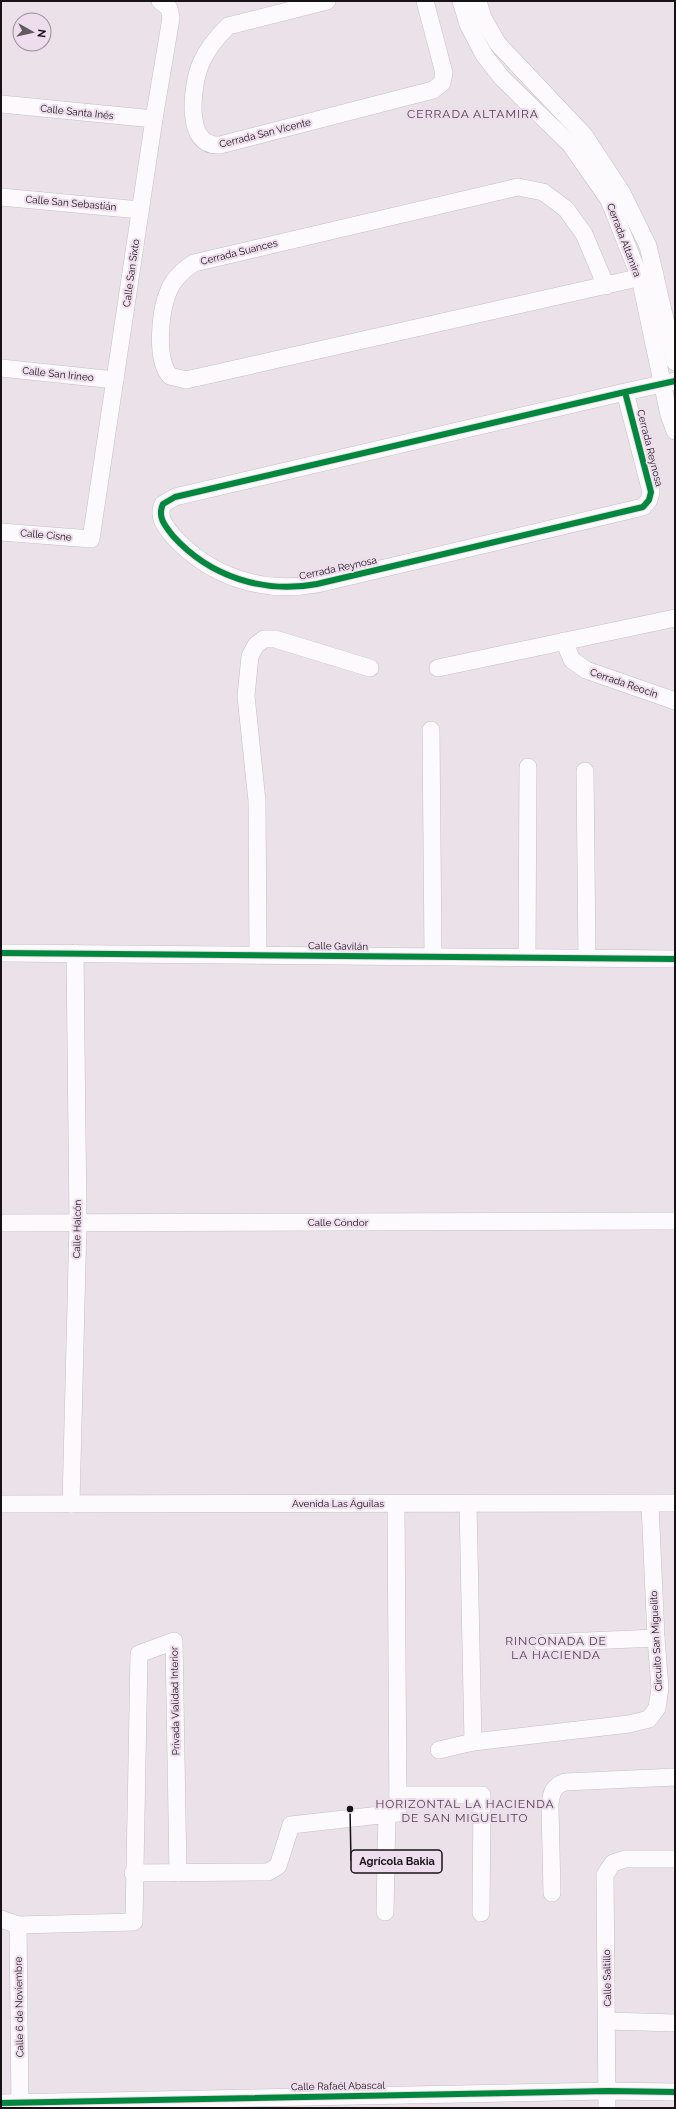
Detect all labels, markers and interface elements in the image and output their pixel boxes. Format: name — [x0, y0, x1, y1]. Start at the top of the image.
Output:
north arrow — [12, 12, 52, 52]
text: N — [34, 28, 48, 38]
street label: Calle Santa Inés — [40, 103, 114, 121]
district label: CERRADA ALTAMIRA — [407, 107, 539, 121]
street label: Cerrada San Vicente — [218, 116, 312, 150]
street label: Calle San Sebastián — [25, 194, 117, 212]
street label: Cerrada Altamira — [605, 202, 643, 278]
street label: Cerrada Suances — [199, 237, 279, 267]
street label: Calle San Sixto — [121, 238, 141, 308]
street label: Calle San Irineo — [22, 365, 94, 383]
street label: Cerrada Reynosa — [635, 408, 665, 488]
street label: Calle Cisne — [20, 527, 72, 543]
street label: Cerrada Reynosa — [298, 554, 378, 582]
street label: Cerrada Reocín — [589, 666, 660, 700]
street label: Calle Gavilán — [308, 940, 368, 952]
street label: Calle Halcón — [71, 1199, 83, 1259]
street label: Calle Cóndor — [308, 1217, 369, 1228]
street label: Avenida Las Águilas — [292, 1498, 384, 1509]
street label: Circuito San Miguelito — [648, 1590, 664, 1692]
district label: RINCONADA DE LA HACIENDA — [505, 1634, 607, 1662]
street label: Privada Vialidad Interior — [169, 1646, 181, 1755]
district label: HORIZONTAL LA HACIENDA DE SAN MIGUELITO — [375, 1797, 555, 1825]
callout: Agrícola Bakia — [351, 1850, 442, 1873]
text: Agrícola Bakia — [359, 1855, 435, 1868]
street label: Calle Saltillo — [601, 1949, 613, 2007]
street label: Calle 6 de Noviembre — [13, 1956, 25, 2057]
street label: Calle Rafaél Abascal — [291, 2080, 385, 2092]

